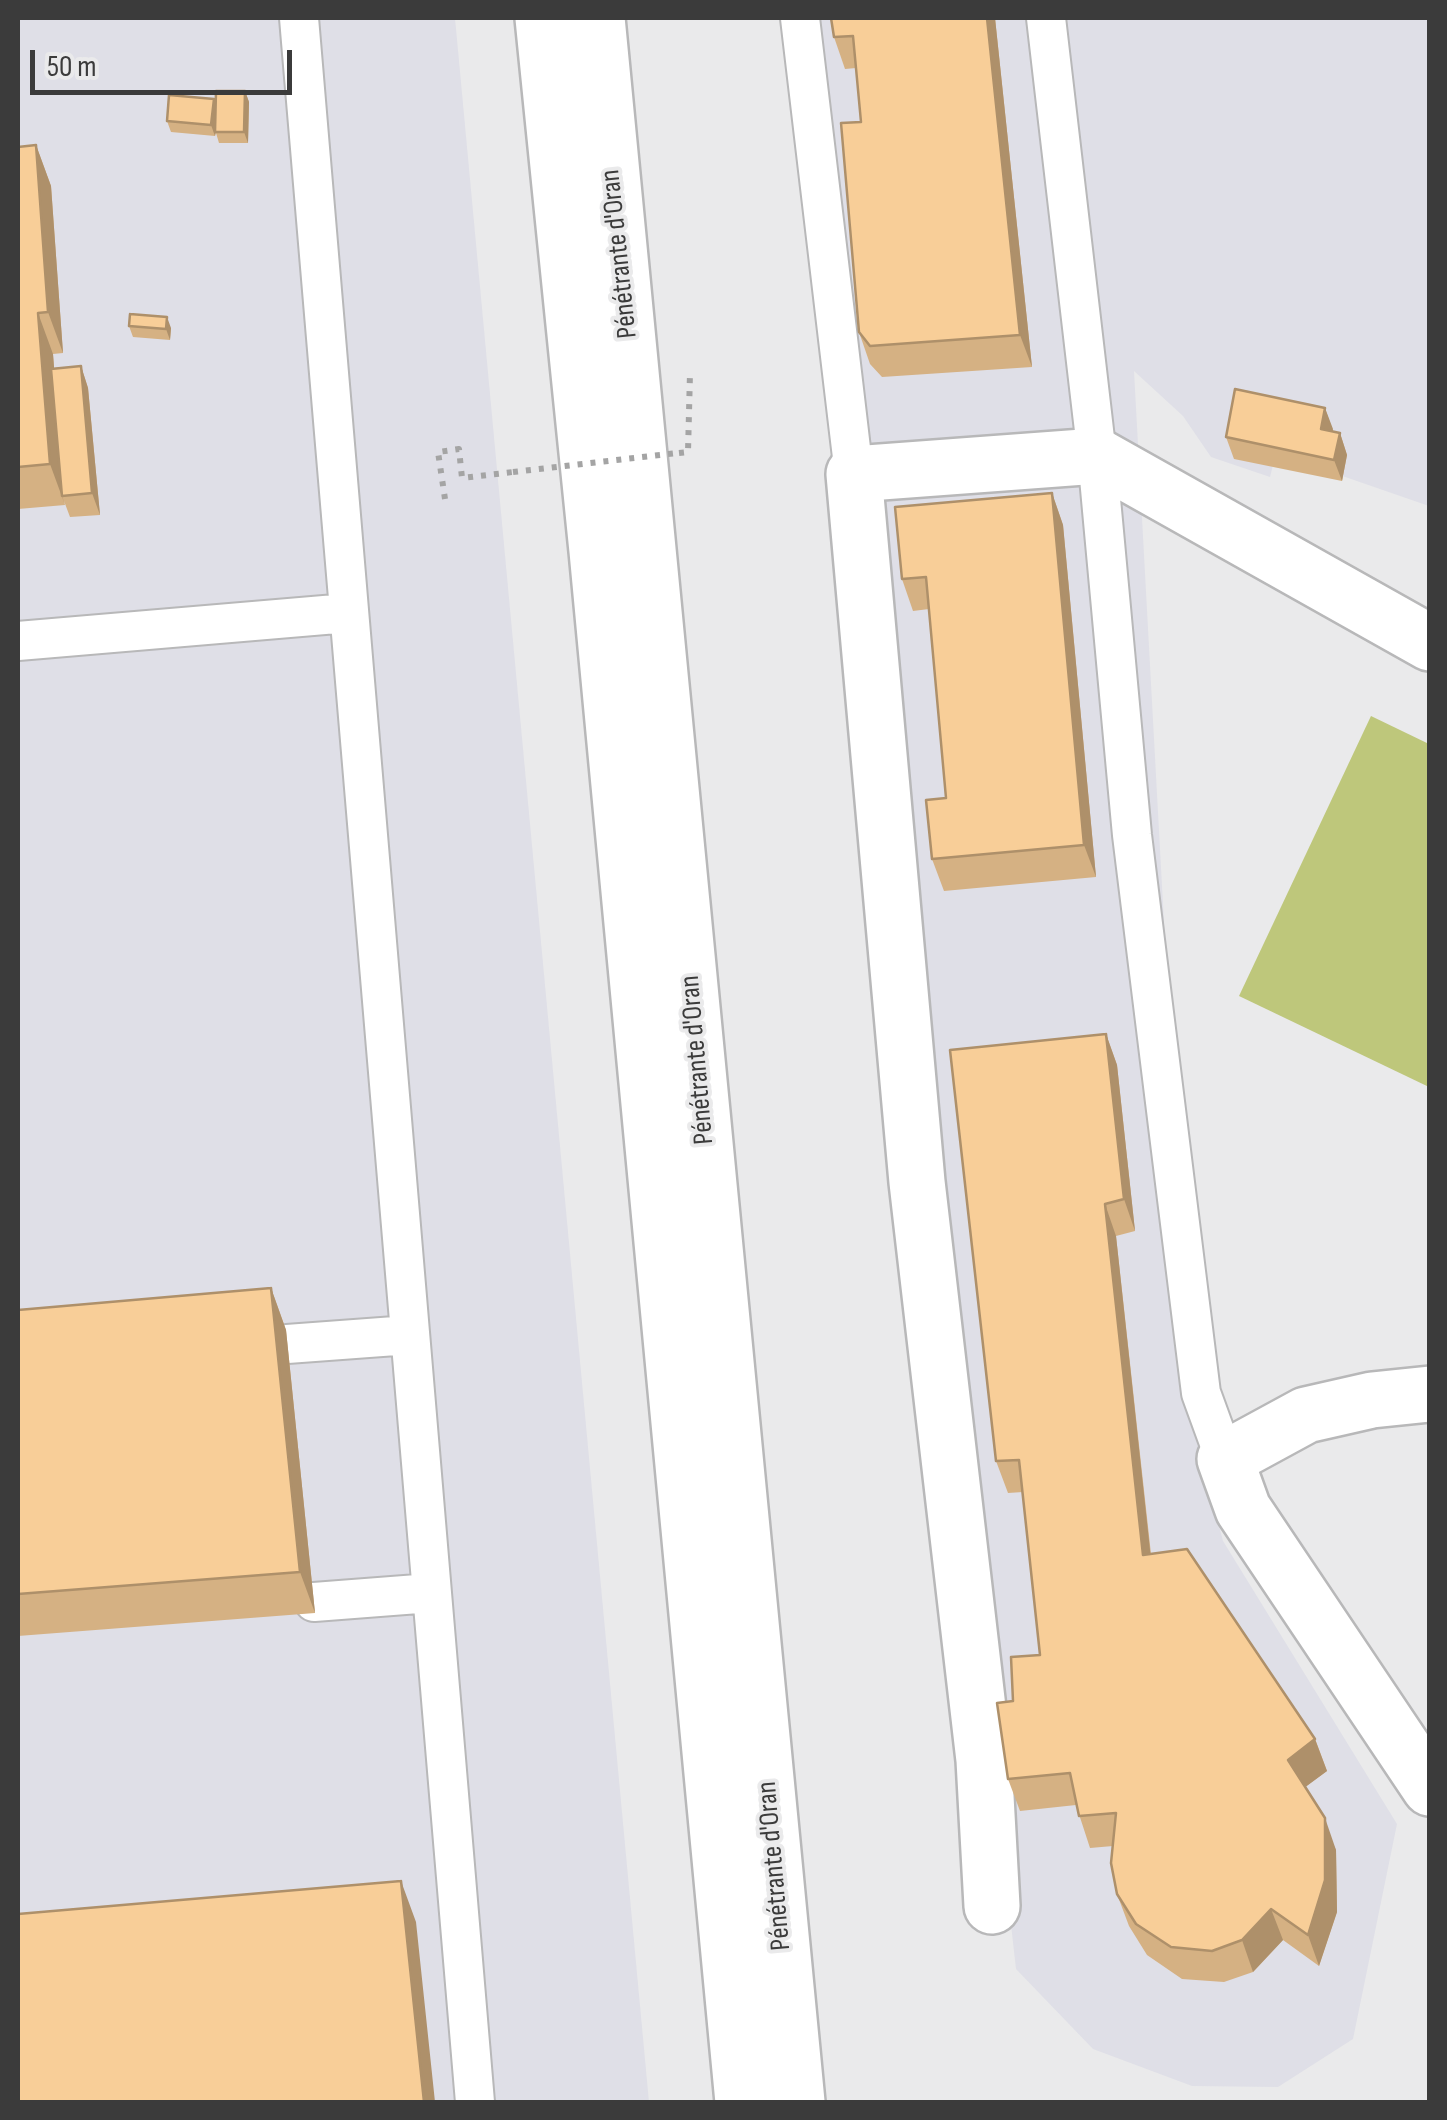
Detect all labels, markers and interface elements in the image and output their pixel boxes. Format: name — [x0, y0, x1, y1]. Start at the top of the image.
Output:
scale bar — [35, 30, 298, 92]
text: 50 m — [47, 49, 96, 85]
street label: Pénétrante d'Oran — [594, 168, 646, 340]
street label: Pénétrante d'Oran — [674, 974, 722, 1146]
street label: Pénétrante d'Oran — [751, 1780, 799, 1952]

